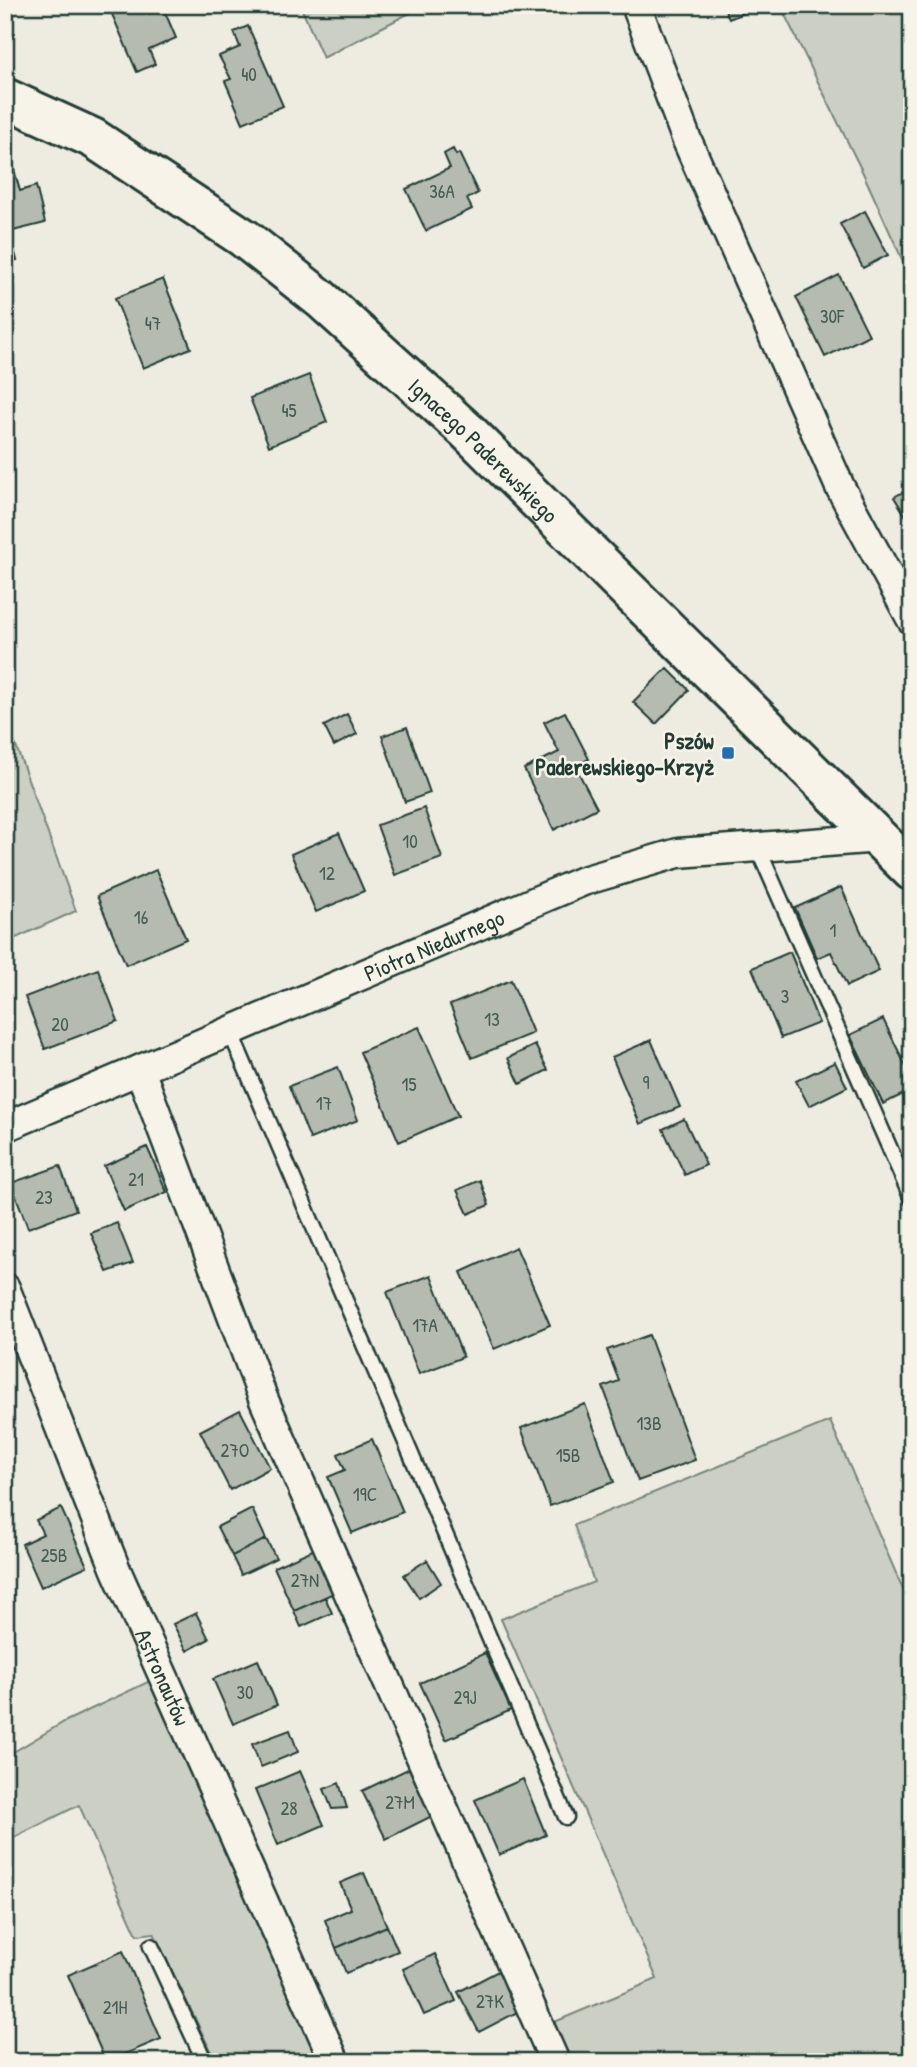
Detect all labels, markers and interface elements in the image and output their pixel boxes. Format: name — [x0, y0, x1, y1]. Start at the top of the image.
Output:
house number: 40 — [241, 61, 257, 87]
house number: 36A — [429, 178, 455, 204]
house number: 30F — [820, 303, 845, 329]
house number: 47 — [145, 310, 161, 336]
street label: Ignacego Paderewskiego — [402, 370, 566, 529]
house number: 45 — [281, 397, 297, 423]
place label: Pszów Paderewskiego-Krzyż — [535, 725, 714, 783]
marker: Pszów Paderewskiego-Krzyż — [720, 745, 736, 761]
house number: 10 — [402, 828, 418, 854]
house number: 12 — [319, 860, 335, 886]
street label: Piotra Niedurnego — [359, 901, 509, 988]
house number: 16 — [134, 904, 148, 930]
house number: 1 — [830, 917, 837, 943]
house number: 3 — [781, 983, 789, 1009]
house number: 13 — [484, 1006, 500, 1032]
house number: 20 — [51, 1011, 69, 1037]
house number: 9 — [643, 1069, 650, 1095]
house number: 15 — [402, 1071, 416, 1097]
house number: 17 — [316, 1090, 332, 1116]
house number: 21 — [128, 1166, 144, 1192]
house number: 23 — [35, 1184, 53, 1210]
house number: 17A — [412, 1312, 438, 1338]
house number: 13B — [636, 1410, 662, 1436]
house number: 27O — [221, 1437, 249, 1463]
house number: 15B — [556, 1442, 580, 1468]
house number: 19C — [353, 1481, 377, 1507]
house number: 25B — [41, 1542, 67, 1568]
house number: 27N — [291, 1567, 319, 1593]
street label: Astronautów — [129, 1624, 199, 1730]
house number: 30 — [236, 1679, 254, 1705]
house number: 29J — [454, 1684, 476, 1710]
house number: 27M — [385, 1789, 415, 1815]
house number: 28 — [280, 1795, 298, 1821]
house number: 27K — [476, 1988, 504, 2014]
house number: 21H — [103, 1994, 127, 2020]

